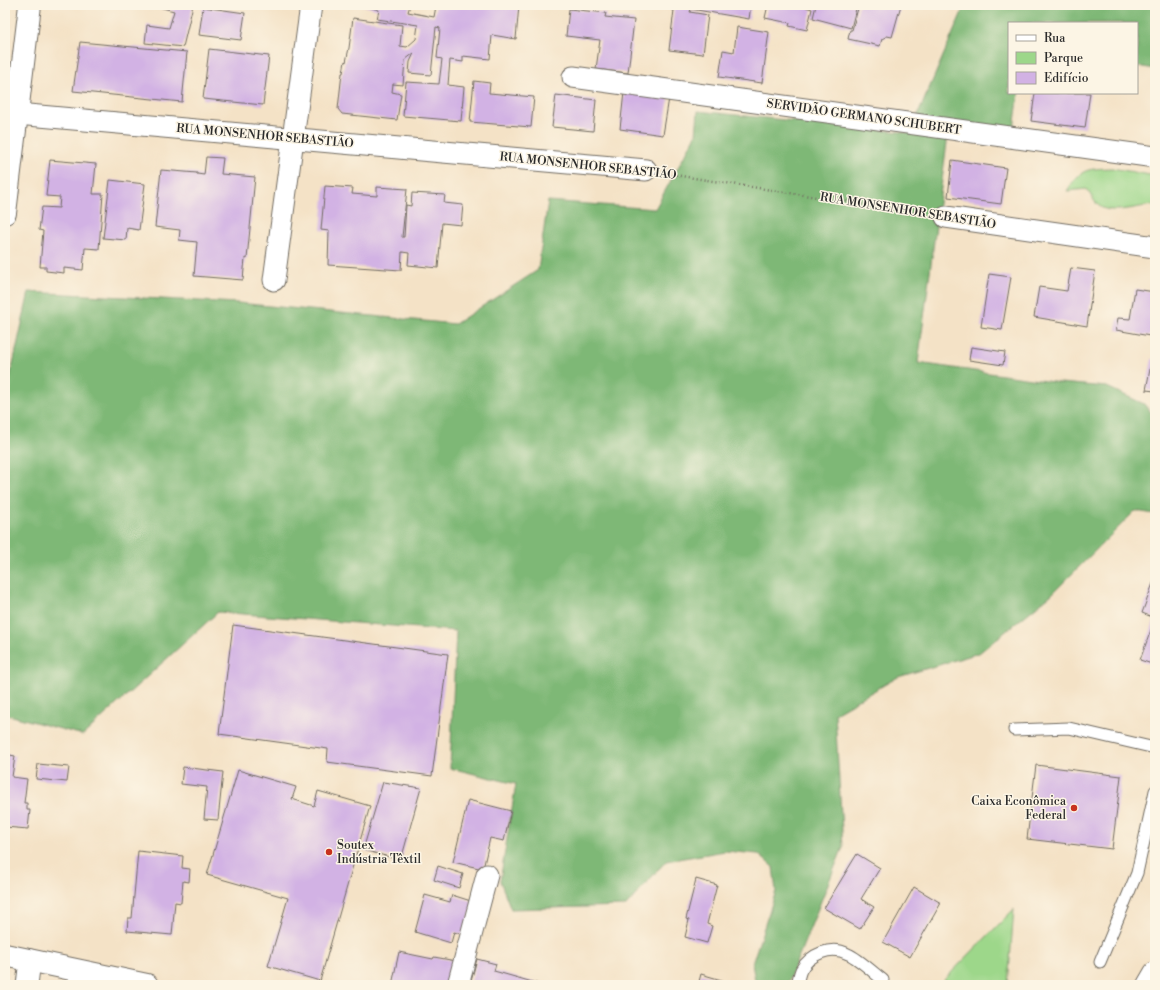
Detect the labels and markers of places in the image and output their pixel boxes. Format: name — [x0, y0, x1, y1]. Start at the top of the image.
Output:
place label: Caixa Econômica Federal — [971, 794, 1067, 823]
marker: Caixa Econômica Federal — [1069, 803, 1079, 813]
place label: Soutex Indústria Têxtil — [337, 838, 422, 867]
marker: Soutex Indústria Têxtil — [324, 847, 334, 857]

